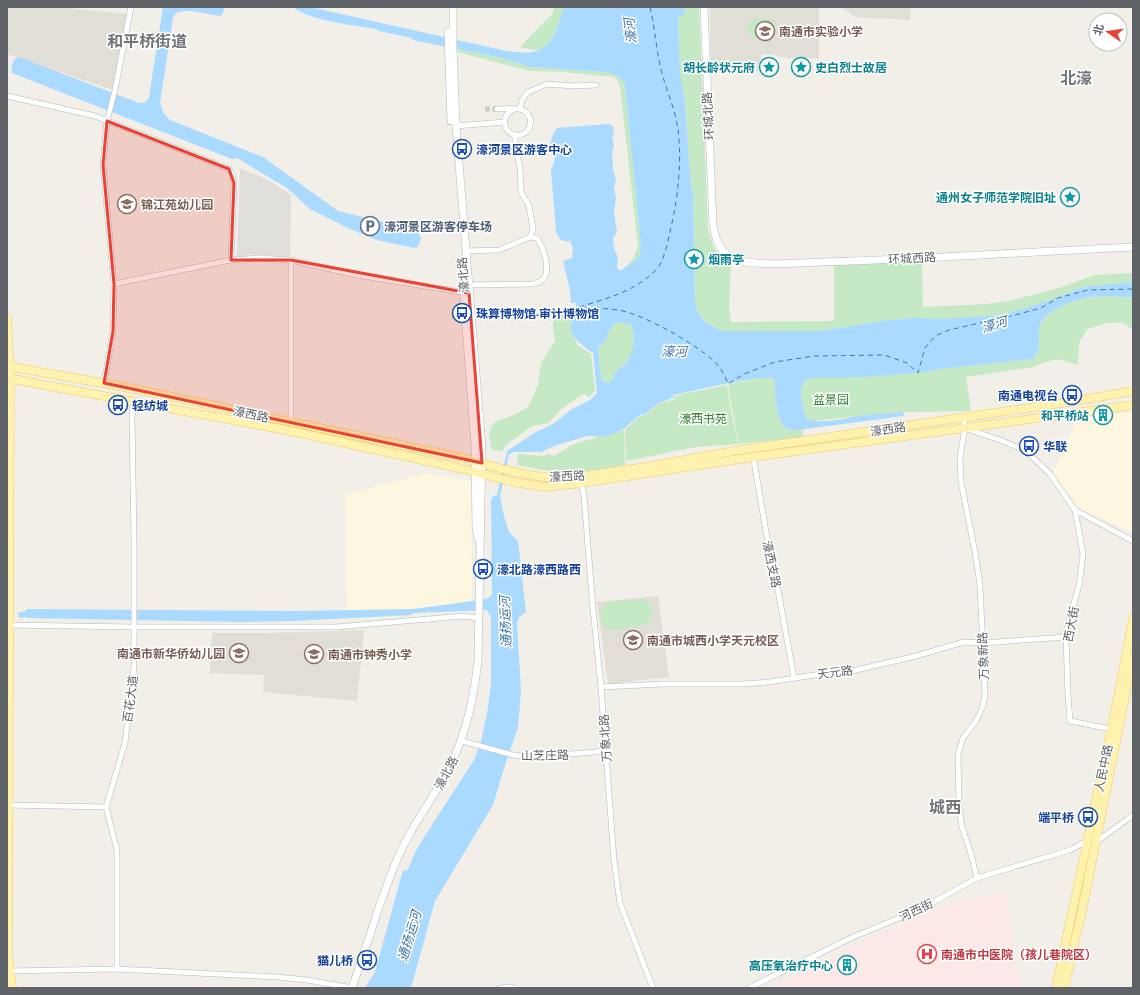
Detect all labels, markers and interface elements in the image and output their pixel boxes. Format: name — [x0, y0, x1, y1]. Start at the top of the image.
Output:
north arrow — [1088, 12, 1128, 52]
water label: 濠河 — [620, 14, 640, 45]
school or university icon: 南通市实验小学 — [754, 20, 776, 42]
text: 北 — [1090, 23, 1106, 37]
place label: 南通市实验小学 — [779, 24, 863, 39]
district label: 和平桥街道 — [107, 31, 187, 51]
place icon: 胡长龄状元府 — [758, 56, 780, 78]
place icon: 史白烈士故居 — [790, 56, 812, 78]
place label: 胡长龄状元府 — [683, 60, 755, 75]
place label: 史白烈士故居 — [815, 60, 887, 75]
district label: 北濠 — [1060, 68, 1092, 88]
street label: 环城北路 — [699, 92, 717, 140]
bus stop icon: 濠河景区游客中心 — [451, 138, 473, 160]
place label: 濠河景区游客中心 — [476, 142, 572, 157]
place icon: 通州女子师范学院旧址 — [1059, 186, 1081, 208]
place label: 通州女子师范学院旧址 — [936, 190, 1056, 205]
school or university icon: 锦江苑幼儿园 — [116, 193, 138, 215]
place label: 锦江苑幼儿园 — [141, 197, 213, 212]
parking icon: 濠河景区游客停车场 — [359, 215, 381, 237]
place label: 濠河景区游客停车场 — [384, 219, 492, 234]
place icon: 烟雨亭 — [683, 248, 705, 270]
street label: 环城西路 — [888, 249, 936, 267]
place label: 烟雨亭 — [708, 252, 744, 267]
street label: 濠北路 — [454, 257, 472, 293]
bus stop icon: 珠算博物馆·审计博物馆 — [451, 302, 473, 324]
place label: 珠算博物馆·审计博物馆 — [476, 306, 599, 321]
water label: 濠河 — [979, 312, 1012, 335]
water label: 濠河 — [661, 343, 690, 359]
bus stop icon: 南通电视台 — [1061, 384, 1083, 406]
place label: 南通电视台 — [998, 388, 1058, 403]
park label: 盆景园 — [813, 392, 849, 407]
bus stop icon: 轻纺城 — [107, 394, 129, 416]
place label: 轻纺城 — [132, 398, 168, 413]
street label: 濠西路 — [232, 403, 270, 425]
building icon: 和平桥站 — [1092, 404, 1114, 426]
place label: 和平桥站 — [1041, 408, 1089, 423]
park label: 濠西书苑 — [679, 411, 727, 426]
street label: 濠西路 — [869, 419, 907, 439]
bus stop icon: 华联 — [1018, 435, 1040, 457]
place label: 华联 — [1043, 439, 1067, 454]
street label: 濠西路 — [549, 468, 585, 484]
street label: 濠西支路 — [760, 539, 784, 589]
bus stop icon: 濠北路濠西路西 — [472, 558, 494, 580]
place label: 濠北路濠西路西 — [497, 562, 581, 577]
water label: 通扬运河 — [496, 593, 514, 648]
street label: 西大街 — [1060, 605, 1082, 643]
school or university icon: 南通市城西小学天元校区 — [622, 629, 644, 651]
street label: 万象新路 — [975, 632, 991, 680]
place label: 南通市城西小学天元校区 — [647, 633, 779, 648]
school or university icon: 南通市新华侨幼儿园 — [228, 642, 250, 664]
school or university icon: 南通市钟秀小学 — [303, 643, 325, 665]
place label: 南通市新华侨幼儿园 — [117, 646, 225, 661]
place label: 南通市钟秀小学 — [328, 647, 412, 662]
street label: 天元路 — [816, 662, 854, 682]
street label: 百花大道 — [120, 674, 140, 724]
street label: 万象北路 — [596, 714, 614, 762]
street label: 人民中路 — [1091, 743, 1115, 793]
street label: 山芝庄路 — [521, 747, 569, 763]
street label: 濠北路 — [431, 754, 461, 792]
district label: 城西 — [929, 797, 961, 817]
bus stop icon: 端平桥 — [1077, 806, 1099, 828]
place label: 端平桥 — [1038, 810, 1074, 825]
street label: 河西街 — [897, 896, 935, 924]
water label: 通扬运河 — [394, 906, 425, 963]
hospital icon: 南通市中医院（孩儿巷院区） — [916, 943, 938, 965]
place label: 南通市中医院（孩儿巷院区） — [941, 947, 1097, 962]
bus stop icon: 猫儿桥 — [356, 949, 378, 971]
place label: 猫儿桥 — [317, 953, 353, 968]
building icon: 高压氧治疗中心 — [836, 954, 858, 976]
place label: 高压氧治疗中心 — [749, 958, 833, 973]

